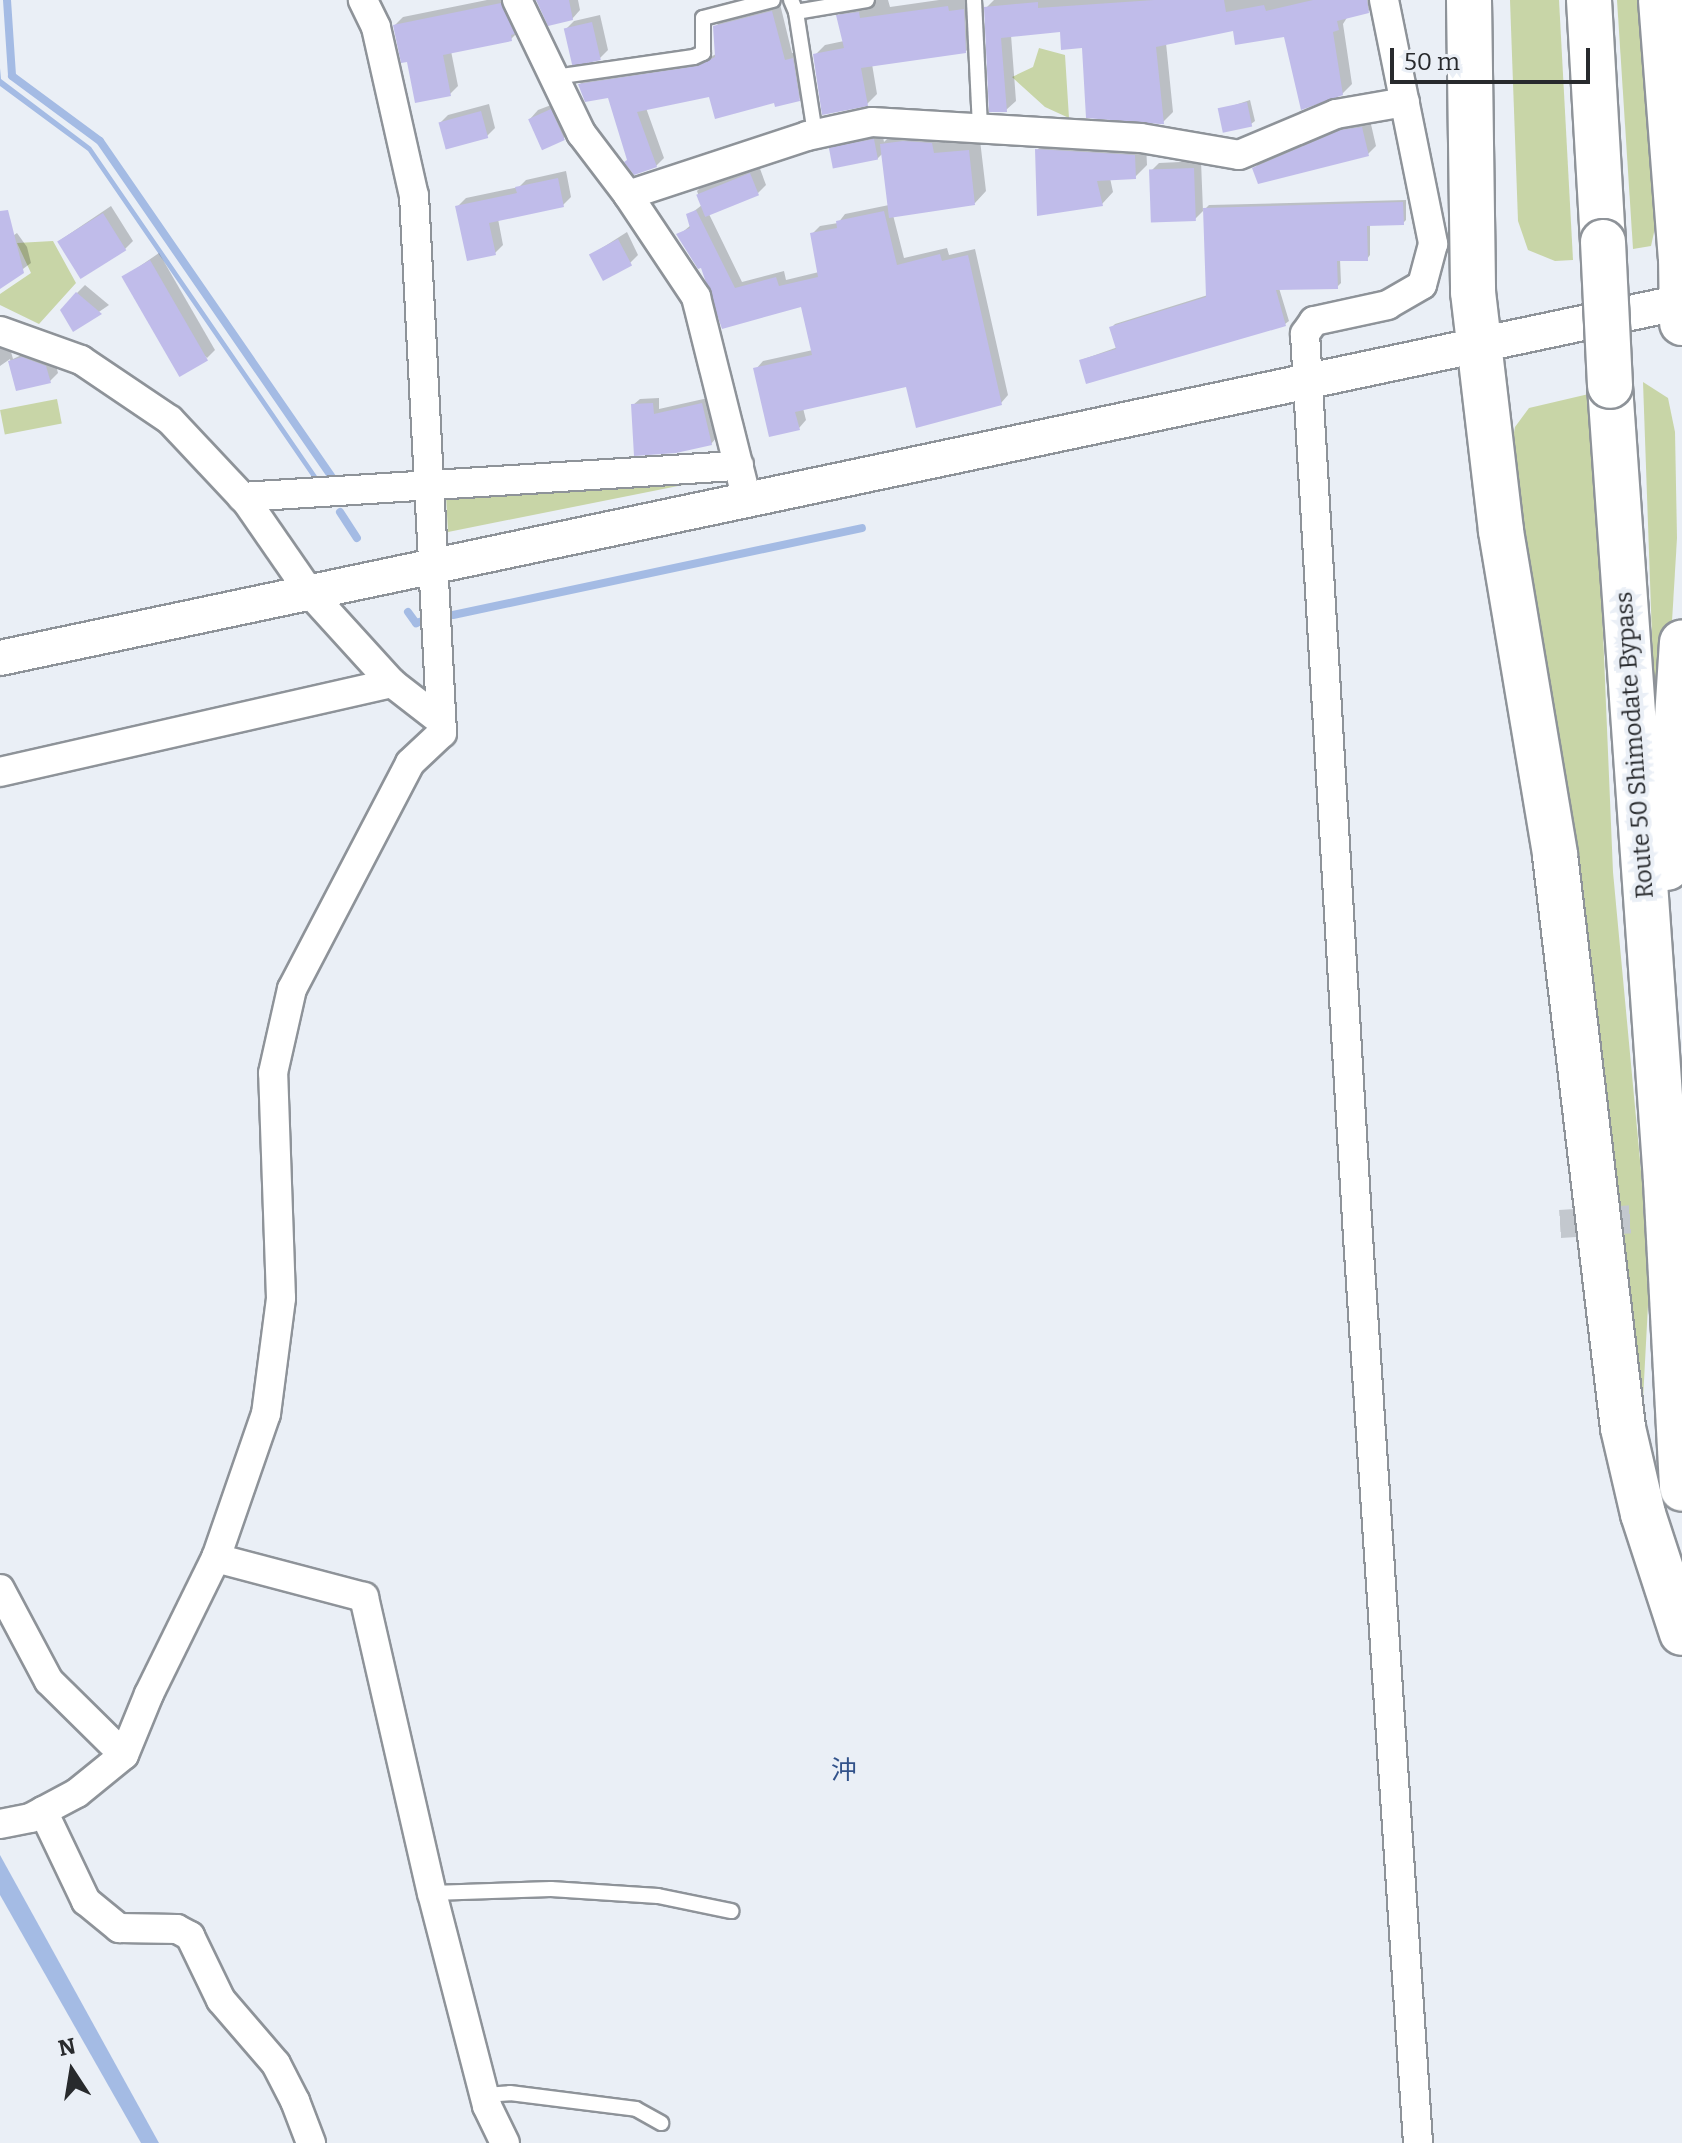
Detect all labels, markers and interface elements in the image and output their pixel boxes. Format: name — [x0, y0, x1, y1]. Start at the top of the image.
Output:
scale bar — [1394, 32, 1594, 82]
text: 50 m — [1404, 48, 1460, 76]
street label: Route 50 Shimodate Bypass — [1610, 591, 1660, 899]
district label: 沖 — [831, 1755, 857, 1787]
north arrow — [32, 2031, 112, 2111]
text: N — [56, 2032, 78, 2062]

